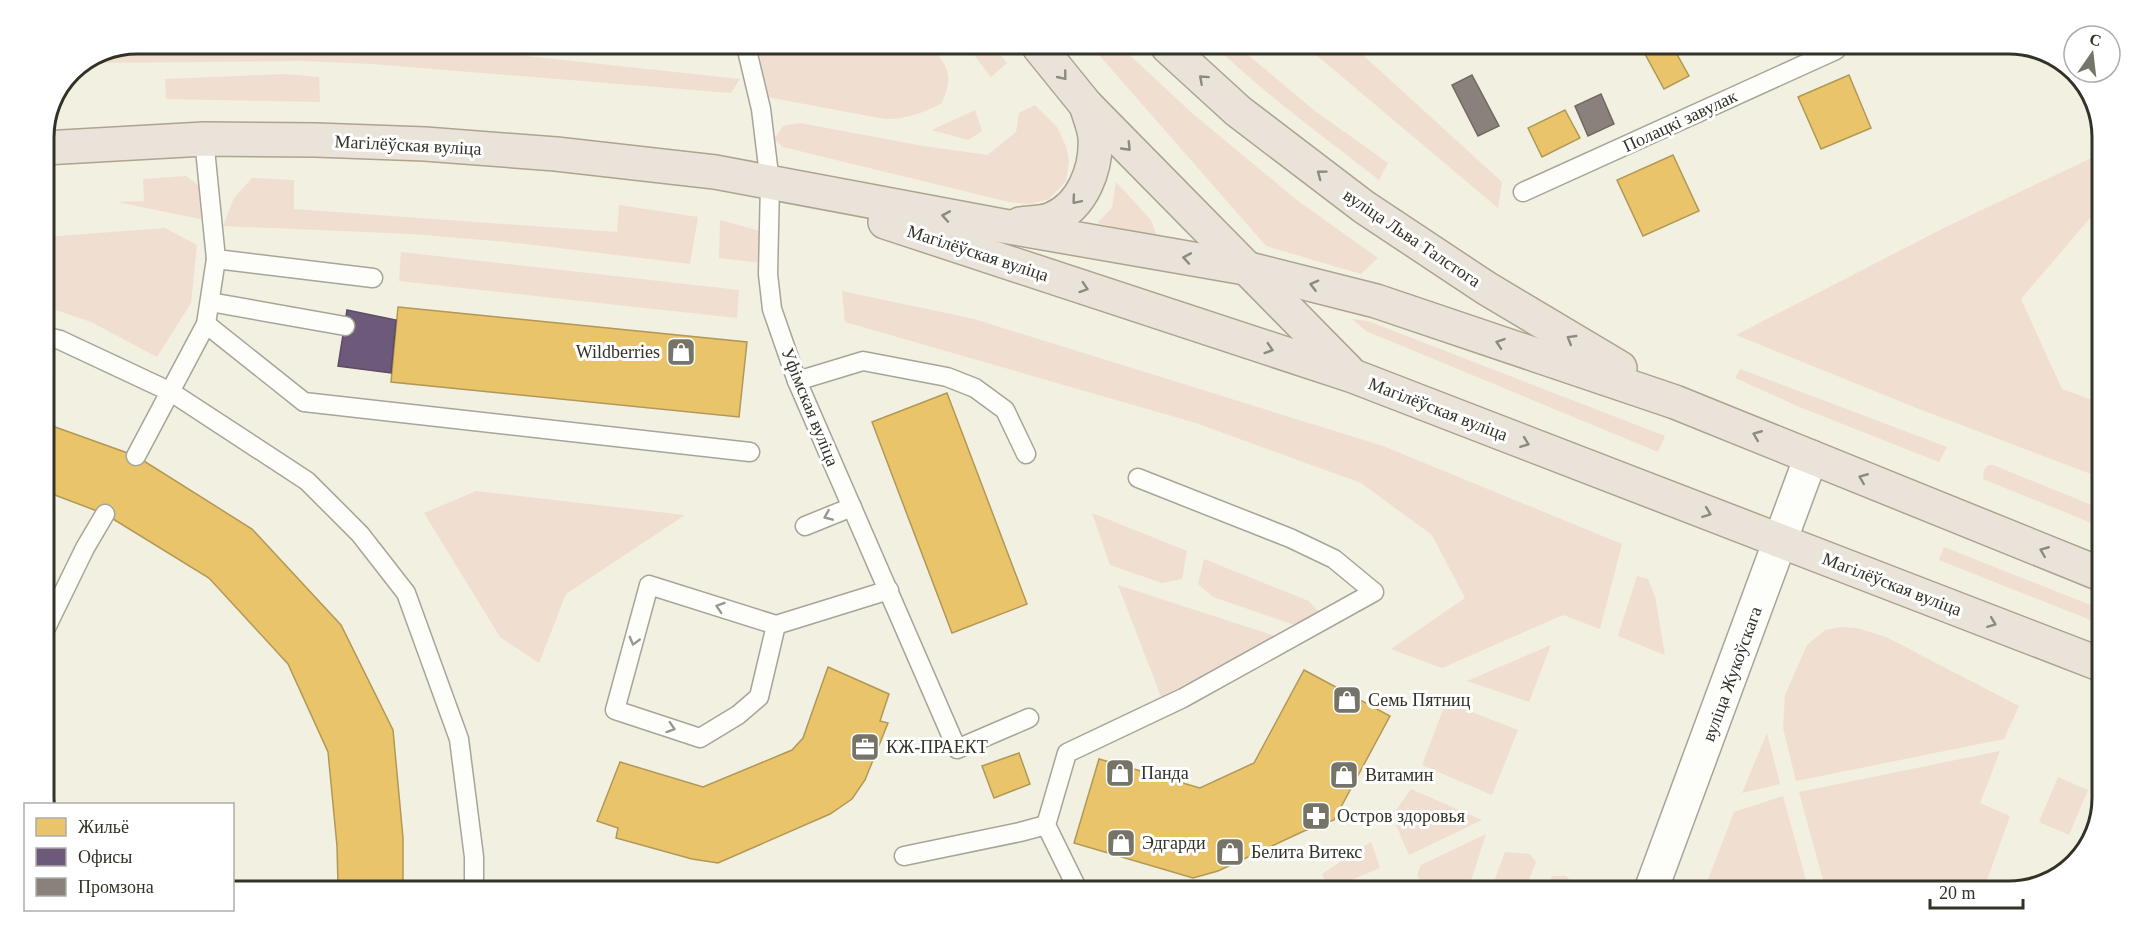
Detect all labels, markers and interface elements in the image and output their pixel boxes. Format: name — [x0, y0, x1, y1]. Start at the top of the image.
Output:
north arrow — [2062, 24, 2122, 84]
text: С — [2088, 30, 2103, 50]
one-way arrow — [1055, 69, 1066, 80]
one-way arrow — [1199, 75, 1210, 86]
street label: Полацкі завулак — [1620, 86, 1740, 156]
street label: Магілёўская вуліца — [334, 131, 482, 159]
one-way arrow — [1120, 141, 1131, 151]
one-way arrow — [1317, 170, 1328, 181]
street label: вуліца Льва Талстога — [1340, 185, 1484, 291]
one-way arrow — [1072, 193, 1083, 204]
one-way arrow — [941, 210, 950, 222]
street label: Магілёўская вуліца — [905, 221, 1051, 285]
one-way arrow — [1183, 252, 1193, 265]
one-way arrow — [1078, 280, 1089, 293]
one-way arrow — [1309, 280, 1319, 293]
one-way arrow — [1567, 335, 1577, 347]
shop icon: Wildberries — [665, 336, 697, 368]
one-way arrow — [1495, 337, 1506, 350]
one-way arrow — [1263, 341, 1274, 354]
place label: Wildberries — [576, 342, 660, 362]
street label: Уфімская вуліца — [777, 345, 843, 469]
street label: Магілёўская вуліца — [1366, 373, 1510, 445]
one-way arrow — [1752, 430, 1763, 443]
one-way arrow — [1519, 436, 1530, 448]
one-way arrow — [1858, 473, 1869, 485]
one-way arrow — [1701, 506, 1712, 519]
one-way arrow — [824, 509, 835, 521]
one-way arrow — [2039, 546, 2050, 558]
street label: Магілёўская вуліца — [1820, 548, 1964, 620]
one-way arrow — [715, 602, 726, 614]
street label: вуліца Жукоўскага — [1698, 604, 1766, 744]
one-way arrow — [1986, 616, 1997, 628]
one-way arrow — [628, 636, 641, 646]
shop icon: Семь Пятниц — [1331, 684, 1363, 716]
place label: Семь Пятниц — [1368, 690, 1471, 710]
one-way arrow — [665, 721, 676, 733]
office icon: КЖ-ПРАЕКТ — [849, 731, 881, 763]
place label: КЖ-ПРАЕКТ — [886, 737, 988, 757]
shop icon: Панда — [1104, 757, 1136, 789]
shop icon: Витамин — [1328, 759, 1360, 791]
place label: Панда — [1141, 763, 1189, 783]
place label: Витамин — [1365, 765, 1434, 785]
pharmacy icon: Остров здоровья — [1300, 800, 1332, 832]
legend — [24, 803, 234, 911]
place label: Остров здоровья — [1337, 806, 1465, 826]
text: Жильё — [78, 817, 129, 837]
shop icon: Эдгарди — [1105, 827, 1137, 859]
place label: Эдгарди — [1142, 833, 1206, 853]
shop icon: Белита Витекс — [1214, 836, 1246, 868]
place label: Белита Витекс — [1251, 842, 1362, 862]
text: Офисы — [78, 847, 132, 867]
scale bar — [1930, 872, 2023, 910]
text: Промзона — [78, 877, 154, 897]
text: 20 m — [1939, 883, 1976, 903]

